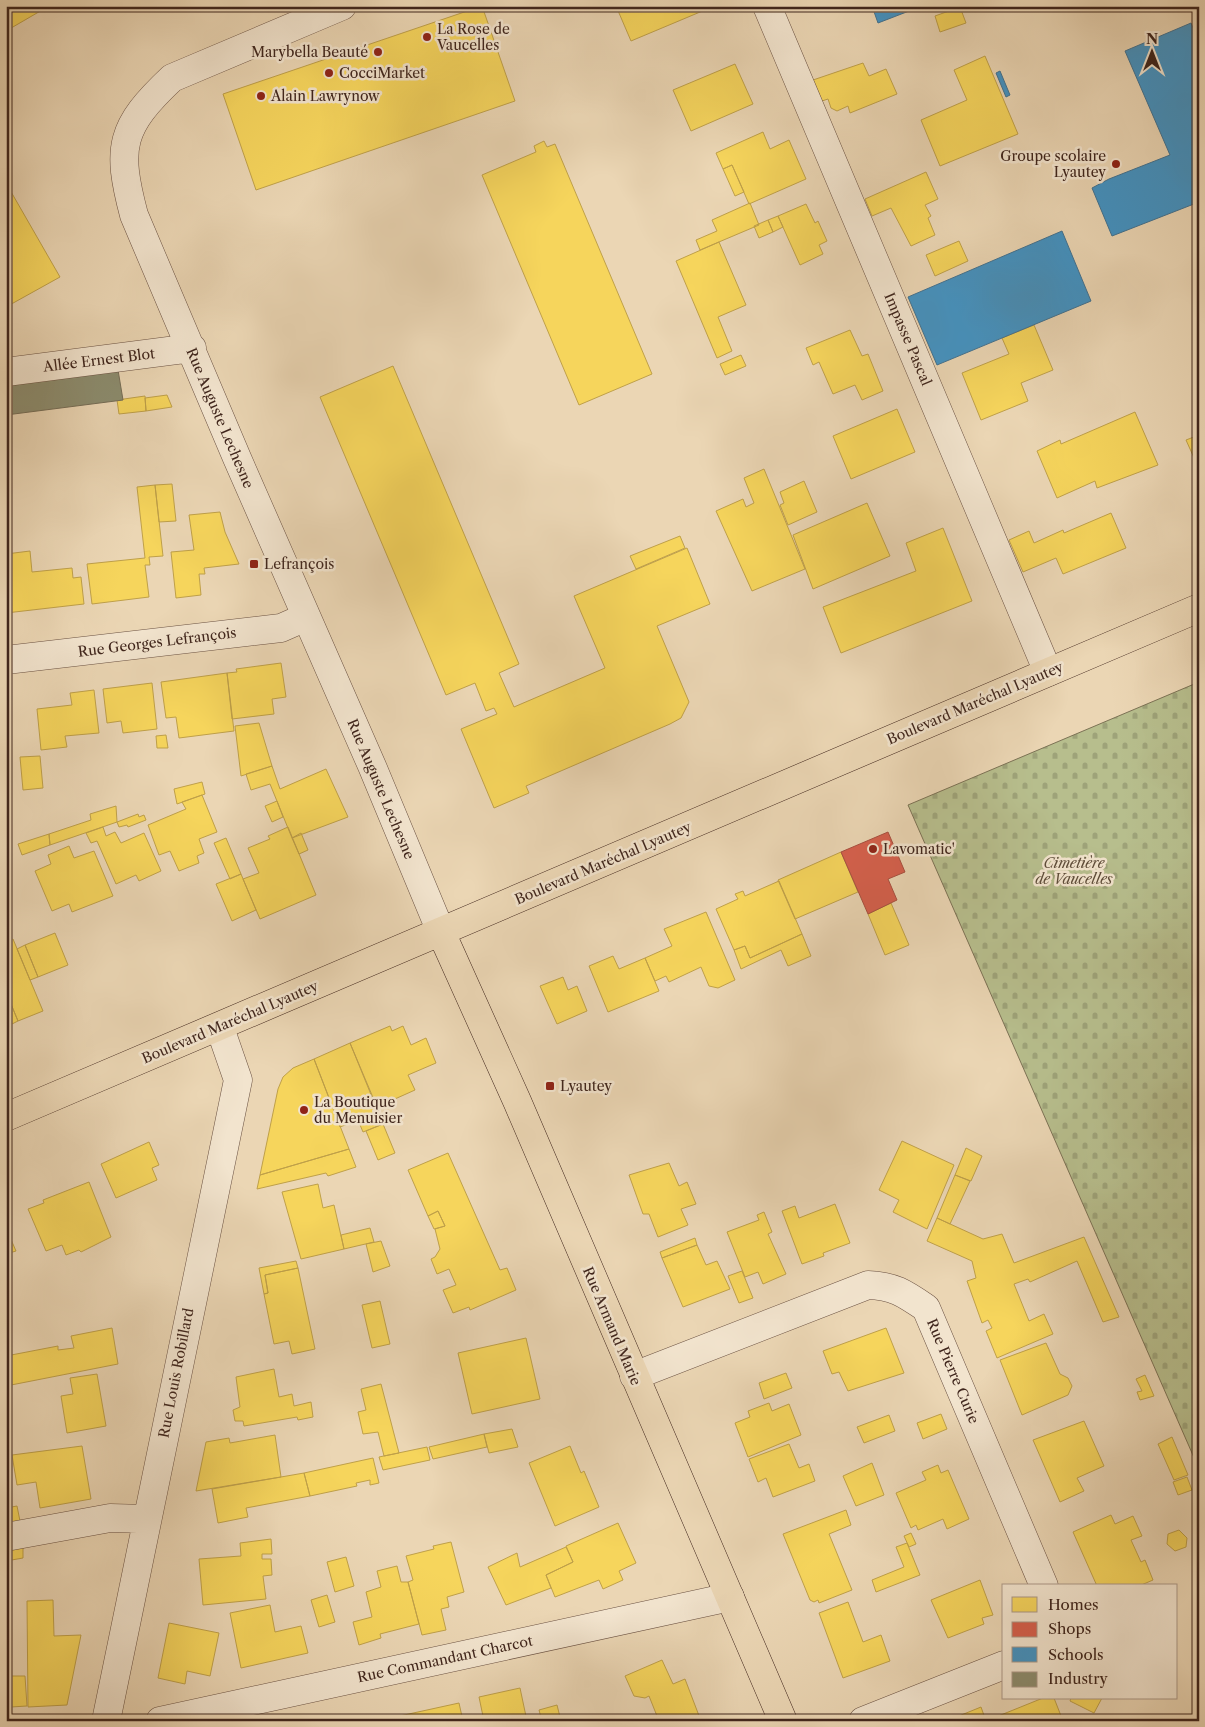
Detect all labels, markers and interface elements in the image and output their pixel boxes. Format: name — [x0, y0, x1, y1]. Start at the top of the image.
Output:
place label: La Rose de Vaucelles — [436, 20, 510, 54]
north arrow — [1128, 28, 1178, 78]
text: N — [1146, 30, 1158, 48]
marker: La Rose de Vaucelles — [421, 31, 433, 43]
place label: Marybella Beauté — [251, 43, 368, 61]
marker: Marybella Beauté — [372, 46, 384, 58]
place label: CocciMarket — [339, 64, 425, 82]
marker: CocciMarket — [323, 67, 335, 79]
place label: Alain Lawrynow — [270, 87, 380, 105]
marker: Alain Lawrynow — [255, 90, 267, 102]
place label: Groupe scolaire Lyautey — [1000, 147, 1106, 181]
marker: Groupe scolaire Lyautey — [1110, 158, 1122, 170]
street label: Impasse Pascal — [880, 290, 936, 388]
street label: Allée Ernest Blot — [41, 344, 156, 376]
street label: Rue Auguste Lechesne — [182, 345, 258, 491]
place label: Lefrançois — [264, 555, 334, 573]
marker: Lefrançois — [248, 558, 260, 570]
street label: Rue Georges Lefrançois — [77, 623, 237, 661]
street label: Boulevard Maréchal Lyautey — [884, 658, 1066, 748]
street label: Rue Auguste Lechesne — [343, 716, 419, 862]
street label: Boulevard Maréchal Lyautey — [512, 818, 694, 908]
place label: Lavomatic' — [883, 840, 955, 858]
marker: Lavomatic' — [867, 843, 879, 855]
park label: Cimetière de Vaucelles — [1035, 854, 1114, 888]
street label: Boulevard Maréchal Lyautey — [139, 977, 321, 1067]
place label: Lyautey — [560, 1077, 612, 1095]
marker: Lyautey — [544, 1080, 556, 1092]
place label: La Boutique du Menuisier — [314, 1093, 402, 1127]
marker: La Boutique du Menuisier — [298, 1104, 310, 1116]
street label: Rue Armand Marie — [579, 1264, 645, 1388]
street label: Rue Louis Robillard — [155, 1306, 198, 1440]
street label: Rue Pierre Curie — [923, 1316, 983, 1426]
legend — [1002, 1584, 1178, 1700]
text: Homes — [1048, 1595, 1099, 1614]
text: Shops — [1048, 1619, 1091, 1638]
street label: Rue Commandant Charcot — [356, 1632, 534, 1686]
text: Schools — [1048, 1645, 1104, 1664]
text: Industry — [1048, 1669, 1108, 1688]

